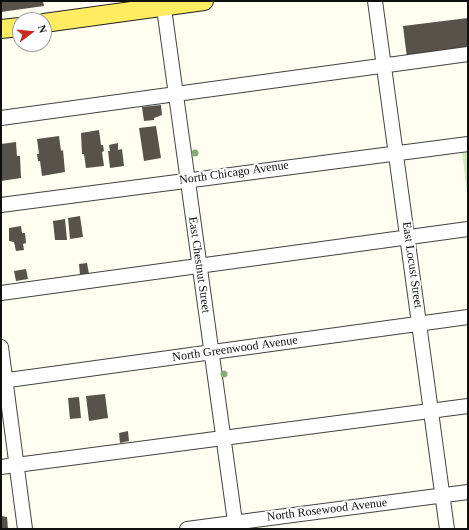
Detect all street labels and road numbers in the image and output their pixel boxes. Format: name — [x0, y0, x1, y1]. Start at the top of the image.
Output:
street label: North Chicago Avenue — [178, 158, 290, 188]
street label: East Chestnut Street — [185, 216, 213, 314]
street label: East Locust Street — [399, 221, 425, 309]
street label: North Greenwood Avenue — [171, 333, 299, 365]
street label: North Rosewood Avenue — [266, 495, 388, 525]

